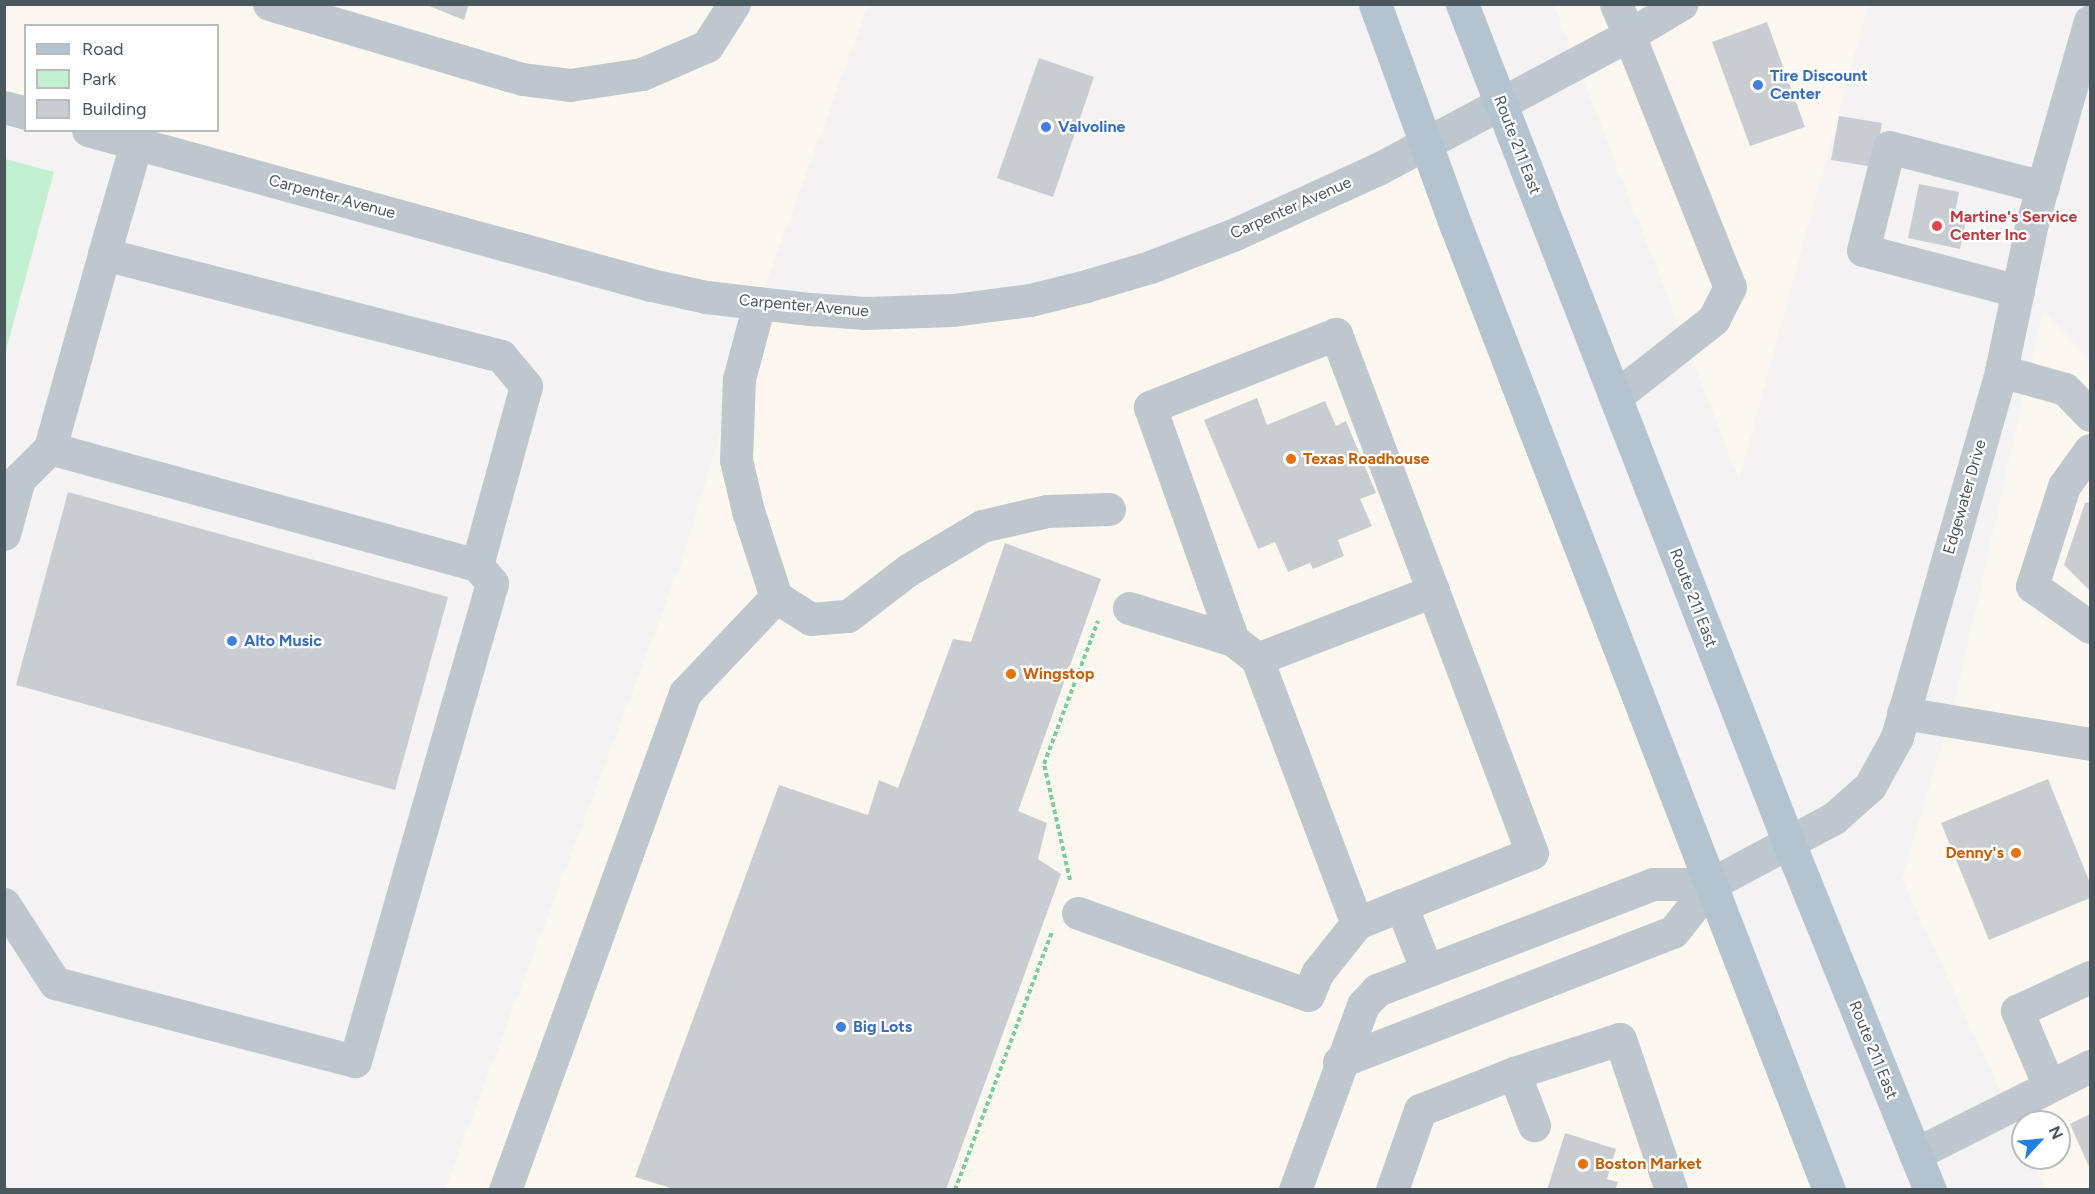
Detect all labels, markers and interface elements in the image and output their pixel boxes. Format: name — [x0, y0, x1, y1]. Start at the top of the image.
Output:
legend — [24, 24, 219, 132]
text: Road — [82, 38, 123, 60]
place label: Tire Discount Center — [1770, 66, 1868, 104]
text: Park — [82, 68, 116, 90]
marker: Tire Discount Center — [1751, 78, 1765, 92]
street label: Route 211 East — [1489, 93, 1545, 197]
text: Building — [82, 98, 147, 120]
place label: Valvoline — [1058, 117, 1125, 137]
marker: Valvoline — [1039, 120, 1053, 134]
street label: Carpenter Avenue — [267, 171, 397, 223]
street label: Carpenter Avenue — [1228, 173, 1354, 243]
place label: Martine's Service Center Inc — [1950, 207, 2077, 245]
marker: Martine's Service Center Inc — [1928, 217, 1946, 235]
street label: Carpenter Avenue — [738, 291, 870, 321]
street label: Edgewater Drive — [1939, 437, 1991, 557]
place label: Texas Roadhouse — [1303, 449, 1429, 469]
marker: Texas Roadhouse — [1284, 452, 1298, 466]
street label: Route 211 East — [1665, 546, 1721, 650]
place label: Alto Music — [244, 631, 322, 651]
marker: Alto Music — [225, 634, 239, 648]
place label: Wingstop — [1023, 664, 1094, 684]
marker: Wingstop — [1004, 667, 1018, 681]
place label: Denny's — [1945, 843, 2004, 863]
marker: Denny's — [2009, 846, 2023, 860]
street label: Route 211 East — [1845, 998, 1901, 1102]
place label: Big Lots — [853, 1017, 912, 1037]
marker: Big Lots — [834, 1020, 848, 1034]
north arrow — [2011, 1110, 2071, 1170]
text: N — [2045, 1123, 2067, 1142]
place label: Boston Market — [1595, 1154, 1702, 1174]
marker: Boston Market — [1576, 1157, 1590, 1171]

